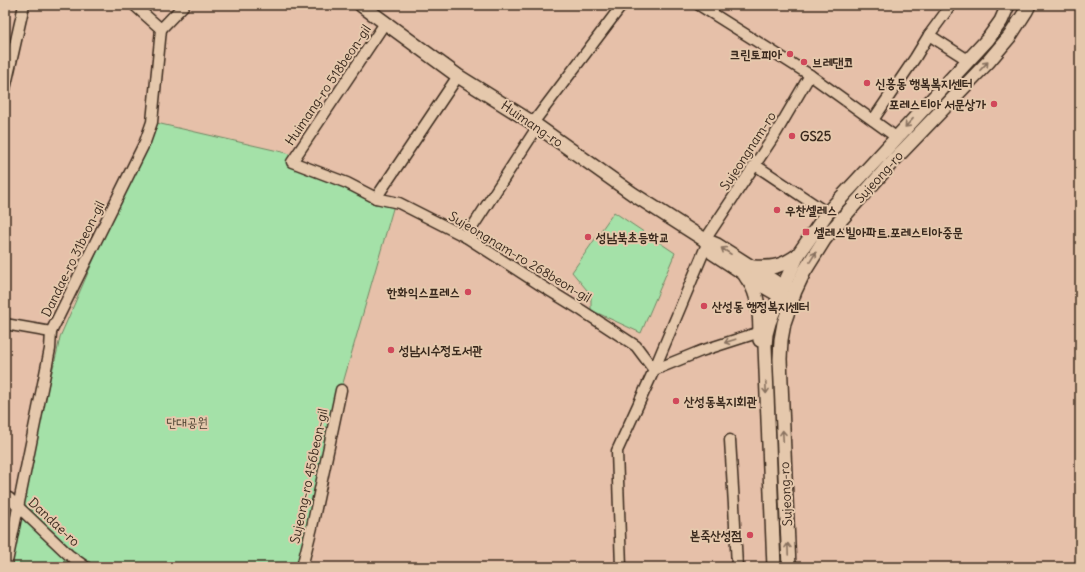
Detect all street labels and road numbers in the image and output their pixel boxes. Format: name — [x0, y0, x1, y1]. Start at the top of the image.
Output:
street label: Huimang-ro 518beon-gil — [281, 21, 375, 149]
street label: Huimang-ro — [498, 97, 566, 151]
street label: Sujeongnam-ro — [716, 108, 780, 194]
street label: Sujeong-ro — [851, 147, 907, 207]
street label: Dandae-ro 31beon-gil — [37, 198, 109, 320]
street label: Sujeongnam-ro 268beon-gil — [445, 208, 595, 306]
street label: Sujeong-ro 456beon-gil — [286, 407, 332, 545]
street label: Sujeong-ro — [776, 461, 796, 527]
street label: Dandae-ro — [25, 494, 83, 550]

